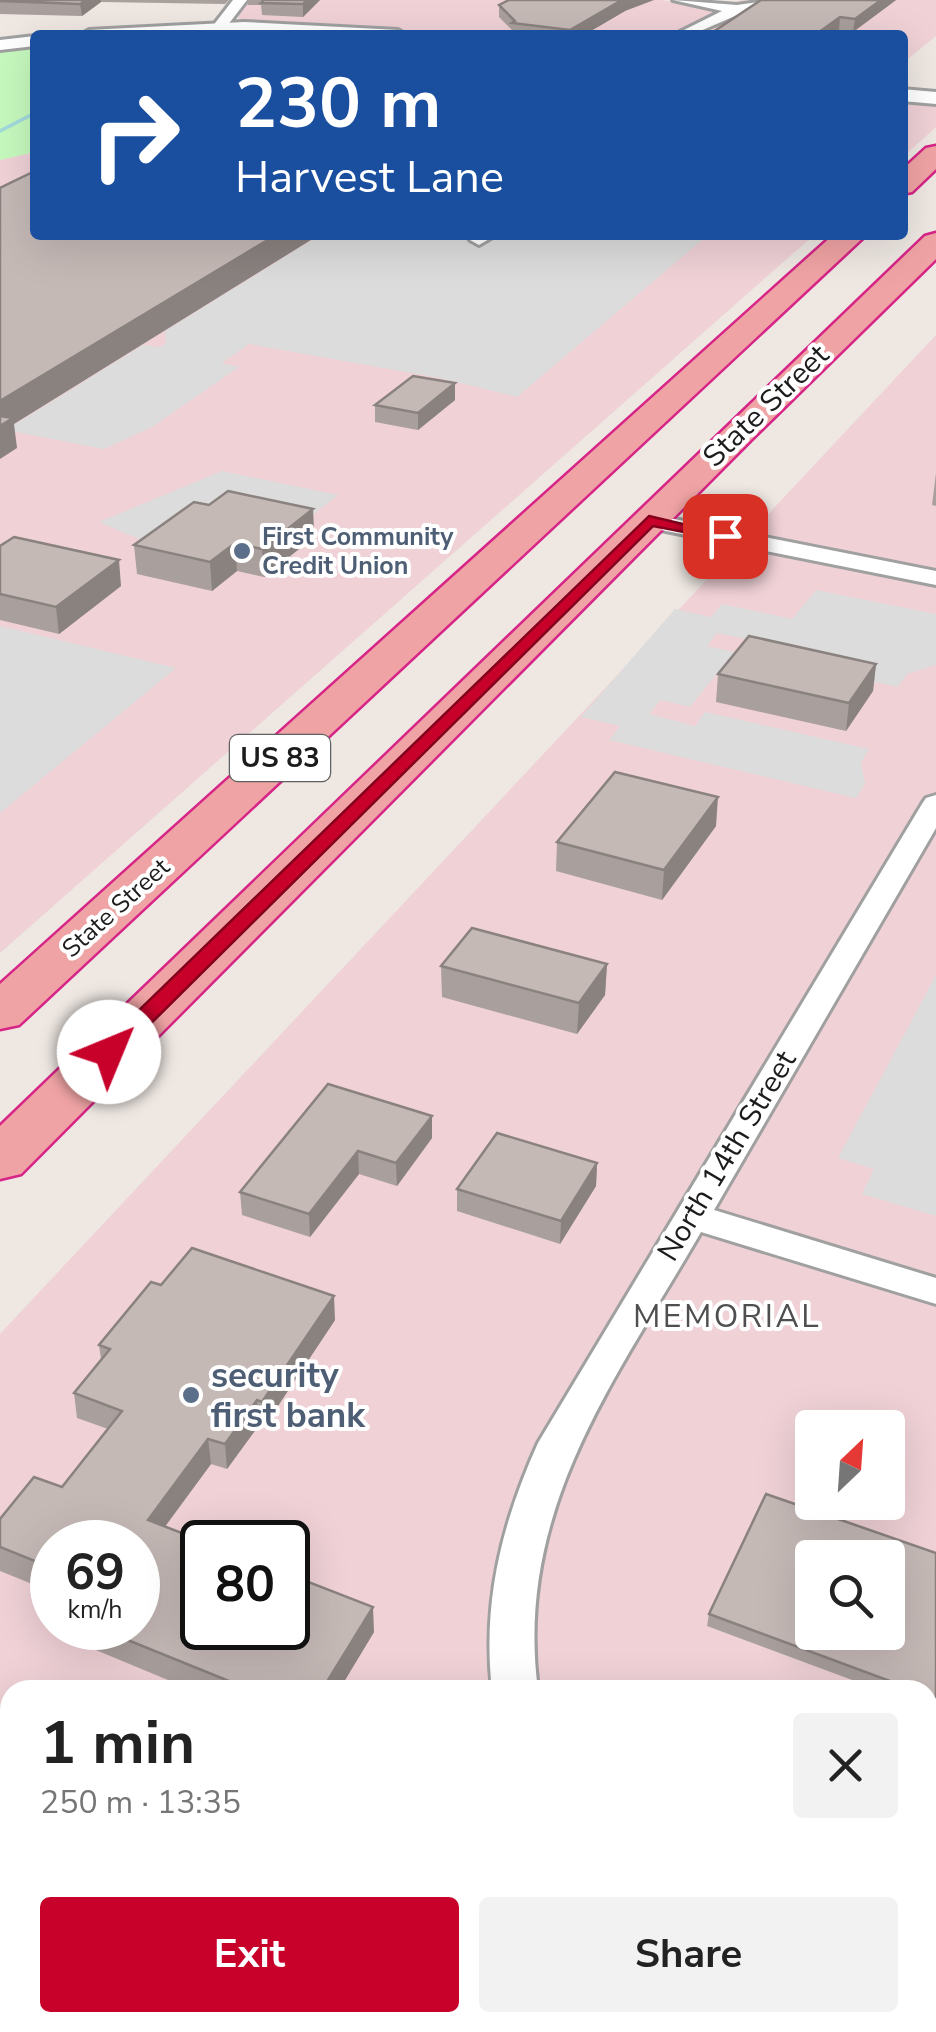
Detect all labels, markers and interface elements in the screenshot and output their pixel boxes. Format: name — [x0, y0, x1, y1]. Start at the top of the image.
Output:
text: 230 m — [235, 56, 441, 152]
icon: right — [70, 70, 200, 200]
text: Harvest Lane — [235, 147, 504, 208]
street label: State Street — [694, 335, 838, 477]
pin — [683, 494, 768, 579]
icon: arrive — [698, 509, 753, 564]
place label: First Community Credit Union — [262, 520, 454, 583]
marker: First Community Credit Union — [231, 540, 253, 562]
road number: US 83 — [230, 735, 330, 781]
street label: State Street — [55, 850, 177, 965]
position arrow — [57, 1000, 161, 1104]
street label: North 14th Street — [648, 1043, 806, 1269]
district label: MEMORIAL — [633, 1295, 821, 1338]
place label: security first bank — [211, 1352, 366, 1439]
marker: security first bank — [180, 1384, 202, 1406]
north arrow — [795, 1410, 905, 1520]
map controls — [795, 1410, 905, 1650]
speed limit sign: 80 — [180, 1520, 310, 1650]
text: 69 — [65, 1538, 125, 1607]
button: search — [795, 1540, 905, 1650]
text: km/h — [67, 1593, 123, 1627]
text: 1 min — [40, 1702, 195, 1784]
button: close — [793, 1713, 898, 1818]
text: 250 m · 13:35 — [40, 1781, 241, 1824]
button: Exit — [40, 1897, 459, 2012]
button: Share — [479, 1897, 898, 2012]

